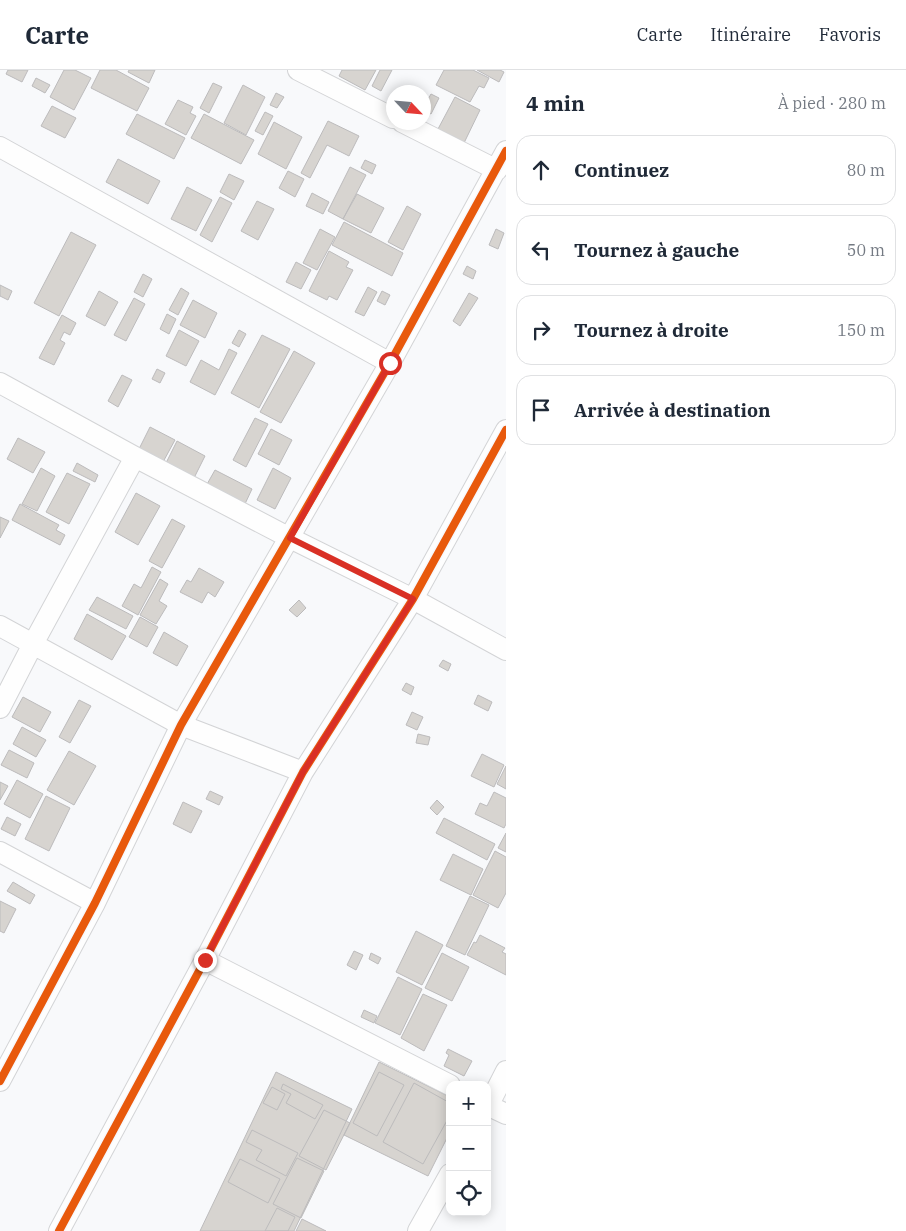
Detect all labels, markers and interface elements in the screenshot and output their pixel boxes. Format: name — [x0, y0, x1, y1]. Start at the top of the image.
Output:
text: Carte — [25, 19, 89, 51]
text: Carte — [637, 23, 682, 46]
text: Itinéraire — [710, 23, 791, 46]
text: Favoris — [819, 23, 881, 46]
north arrow — [386, 85, 431, 130]
text: 4 min — [526, 89, 585, 117]
text: À pied · 280 m — [778, 93, 886, 113]
icon: ahead — [527, 156, 555, 184]
text: Continuez — [574, 158, 669, 182]
text: 80 m — [847, 160, 885, 180]
icon: left — [527, 236, 555, 264]
text: Tournez à gauche — [574, 238, 739, 262]
text: 50 m — [847, 240, 885, 260]
icon: right — [527, 316, 555, 344]
text: Tournez à droite — [574, 318, 729, 342]
text: 150 m — [837, 320, 885, 340]
route start — [379, 352, 402, 375]
icon: arrive — [527, 396, 555, 424]
text: Arrivée à destination — [574, 398, 771, 422]
route end — [194, 949, 217, 972]
map controls — [446, 1081, 491, 1216]
button: + — [446, 1081, 491, 1126]
button: − — [446, 1126, 491, 1171]
button: locate — [446, 1171, 491, 1216]

